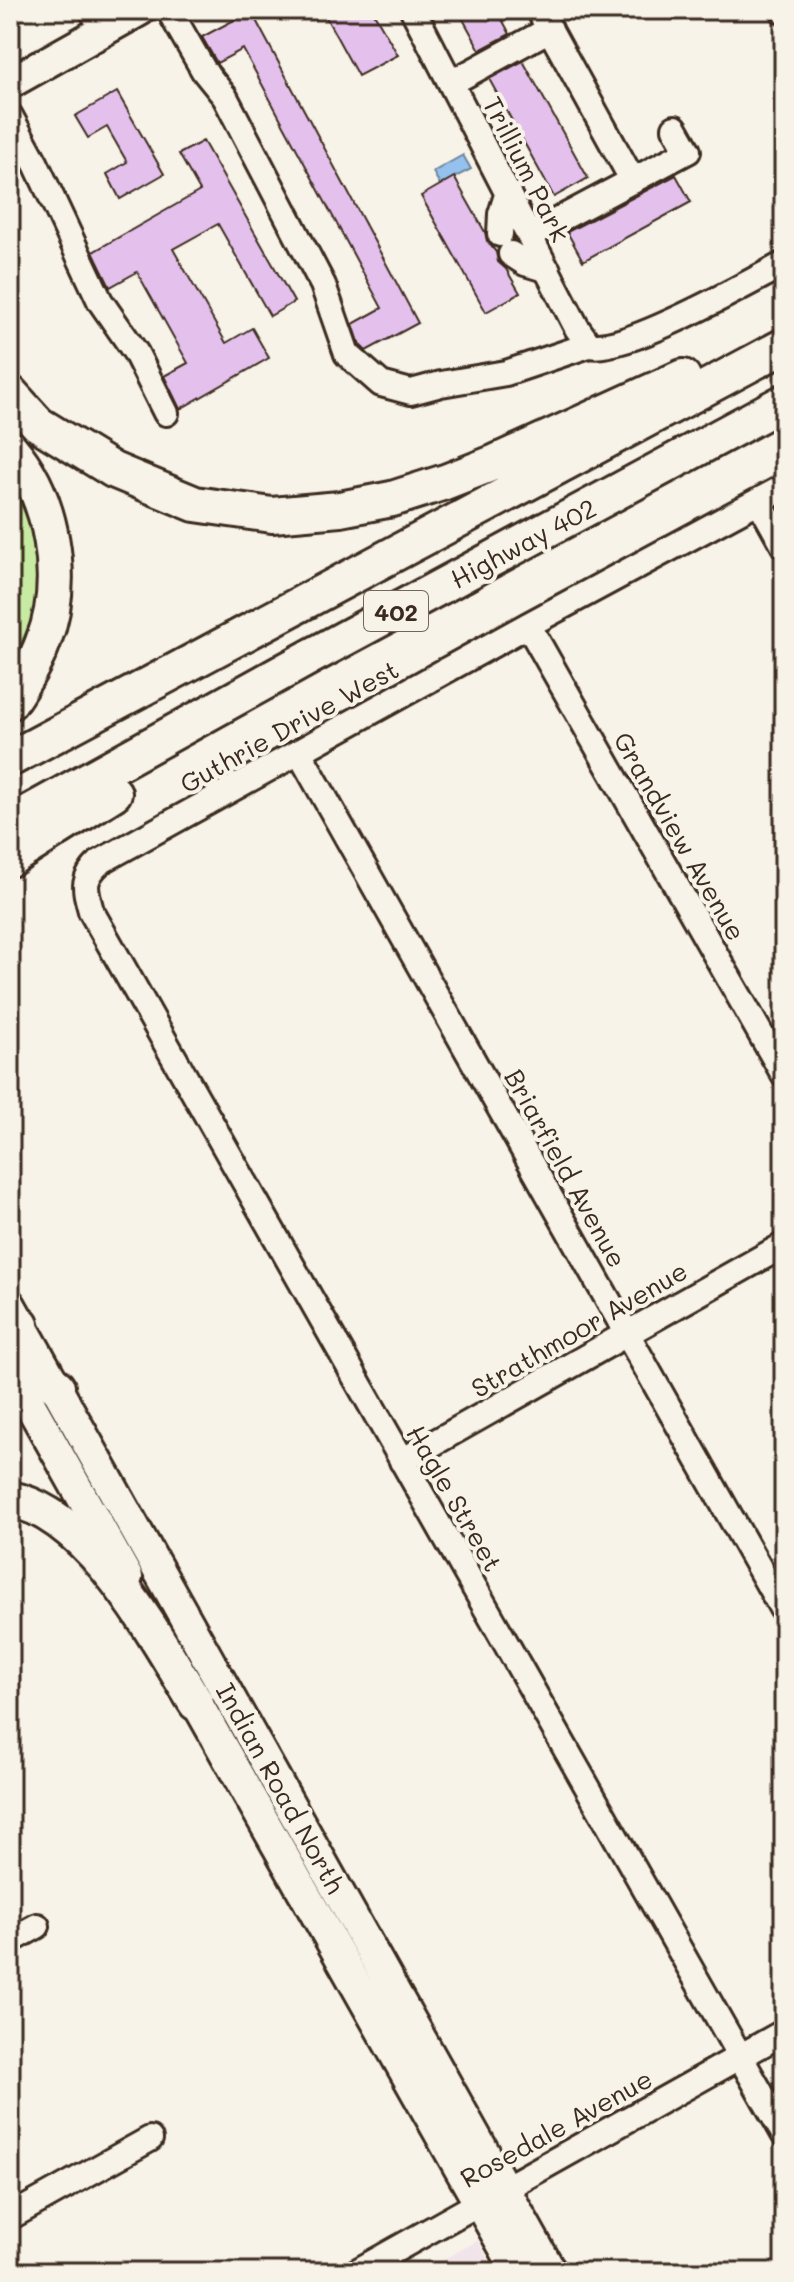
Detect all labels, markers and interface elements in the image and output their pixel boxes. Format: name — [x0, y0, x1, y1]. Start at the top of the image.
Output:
street label: Trillium Park — [476, 91, 578, 247]
street label: Highway 402 — [444, 490, 602, 596]
road number: 402 — [364, 591, 428, 631]
street label: Guthrie Drive West — [174, 652, 404, 800]
street label: Grandview Avenue — [606, 725, 754, 947]
street label: Briarfield Avenue — [497, 1063, 635, 1273]
street label: Strathmoor Avenue — [465, 1253, 693, 1405]
street label: Hagle Street — [399, 1419, 511, 1577]
street label: Indian Road North — [209, 1677, 353, 1899]
street label: Rosedale Avenue — [454, 2061, 658, 2195]

